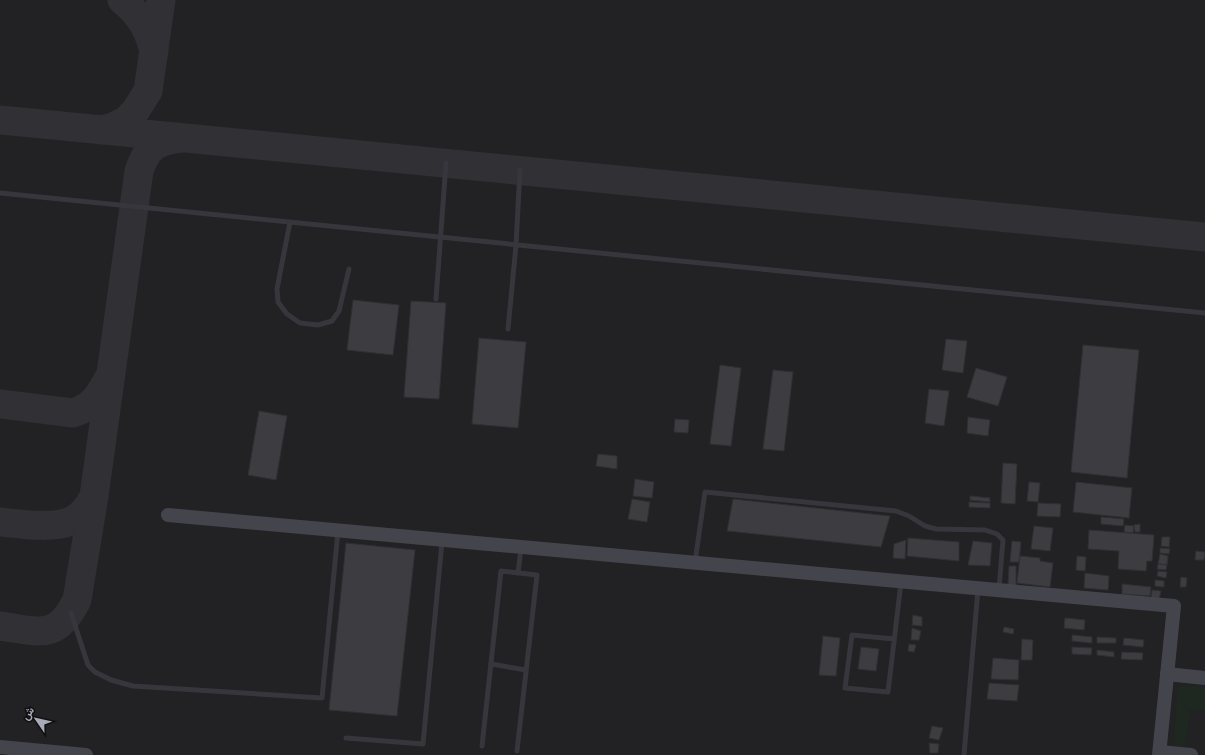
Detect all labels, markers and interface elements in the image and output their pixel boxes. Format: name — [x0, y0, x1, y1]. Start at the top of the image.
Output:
north arrow — [16, 699, 56, 739]
text: ش — [19, 705, 37, 723]

